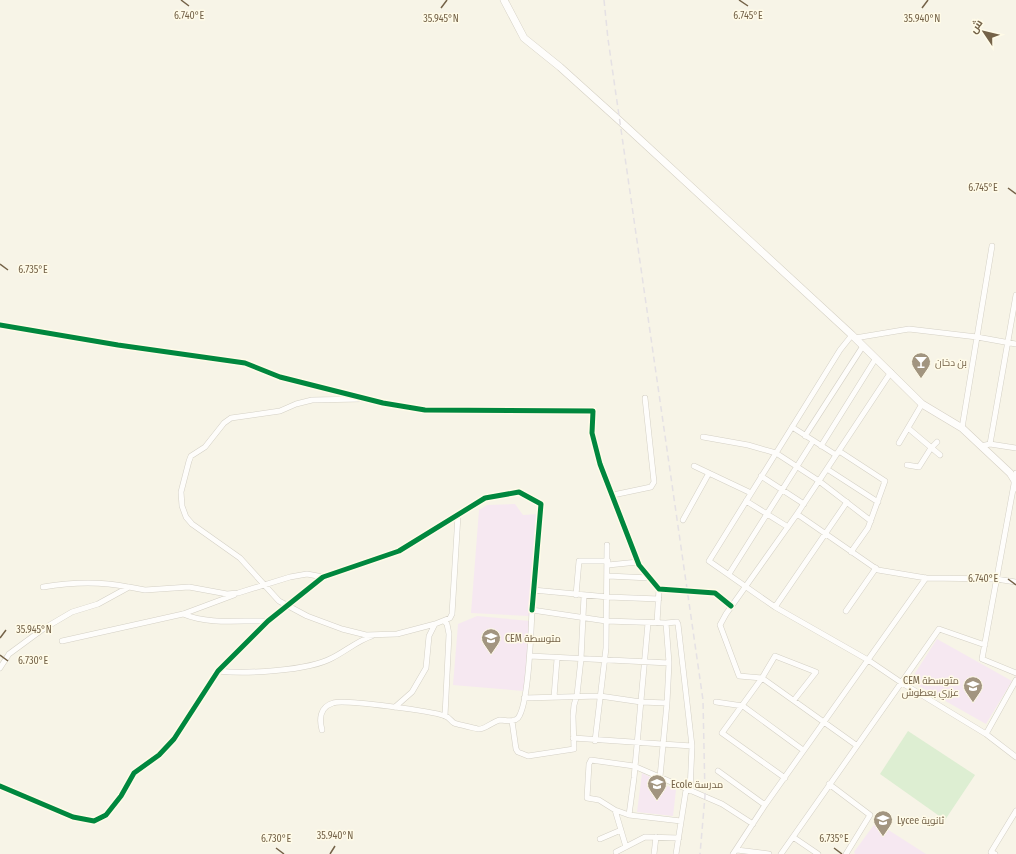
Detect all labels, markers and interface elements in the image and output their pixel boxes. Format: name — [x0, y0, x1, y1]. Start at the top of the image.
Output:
text: 6.740°E — [174, 10, 204, 22]
text: 6.745°E — [733, 10, 763, 22]
north arrow — [964, 12, 1004, 52]
text: 35.945°N — [423, 13, 459, 25]
text: 35.940°N — [904, 13, 940, 25]
text: ش — [967, 17, 986, 36]
text: 6.745°E — [968, 182, 998, 194]
text: 6.735°E — [18, 264, 48, 276]
bar icon: بن دخان — [910, 351, 932, 379]
place label: بن دخان — [935, 357, 967, 369]
text: 6.740°E — [968, 573, 998, 585]
text: 35.945°N — [16, 624, 52, 636]
school or university icon: CEM متوسطة — [480, 627, 502, 655]
place label: CEM متوسطة — [505, 633, 561, 645]
text: 6.730°E — [18, 655, 48, 667]
place label: CEM متوسطة عزري بعطوش — [902, 675, 959, 700]
school or university icon: CEM متوسطة عزري بعطوش — [962, 675, 984, 703]
school or university icon: Ecole مدرسة — [646, 773, 668, 801]
place label: Ecole مدرسة — [671, 779, 723, 791]
school or university icon: Lycee ثانوية — [872, 809, 894, 837]
place label: Lycee ثانوية — [897, 815, 944, 827]
text: 35.940°N — [317, 830, 353, 842]
text: 6.730°E — [261, 833, 291, 845]
text: 6.735°E — [819, 833, 849, 845]

